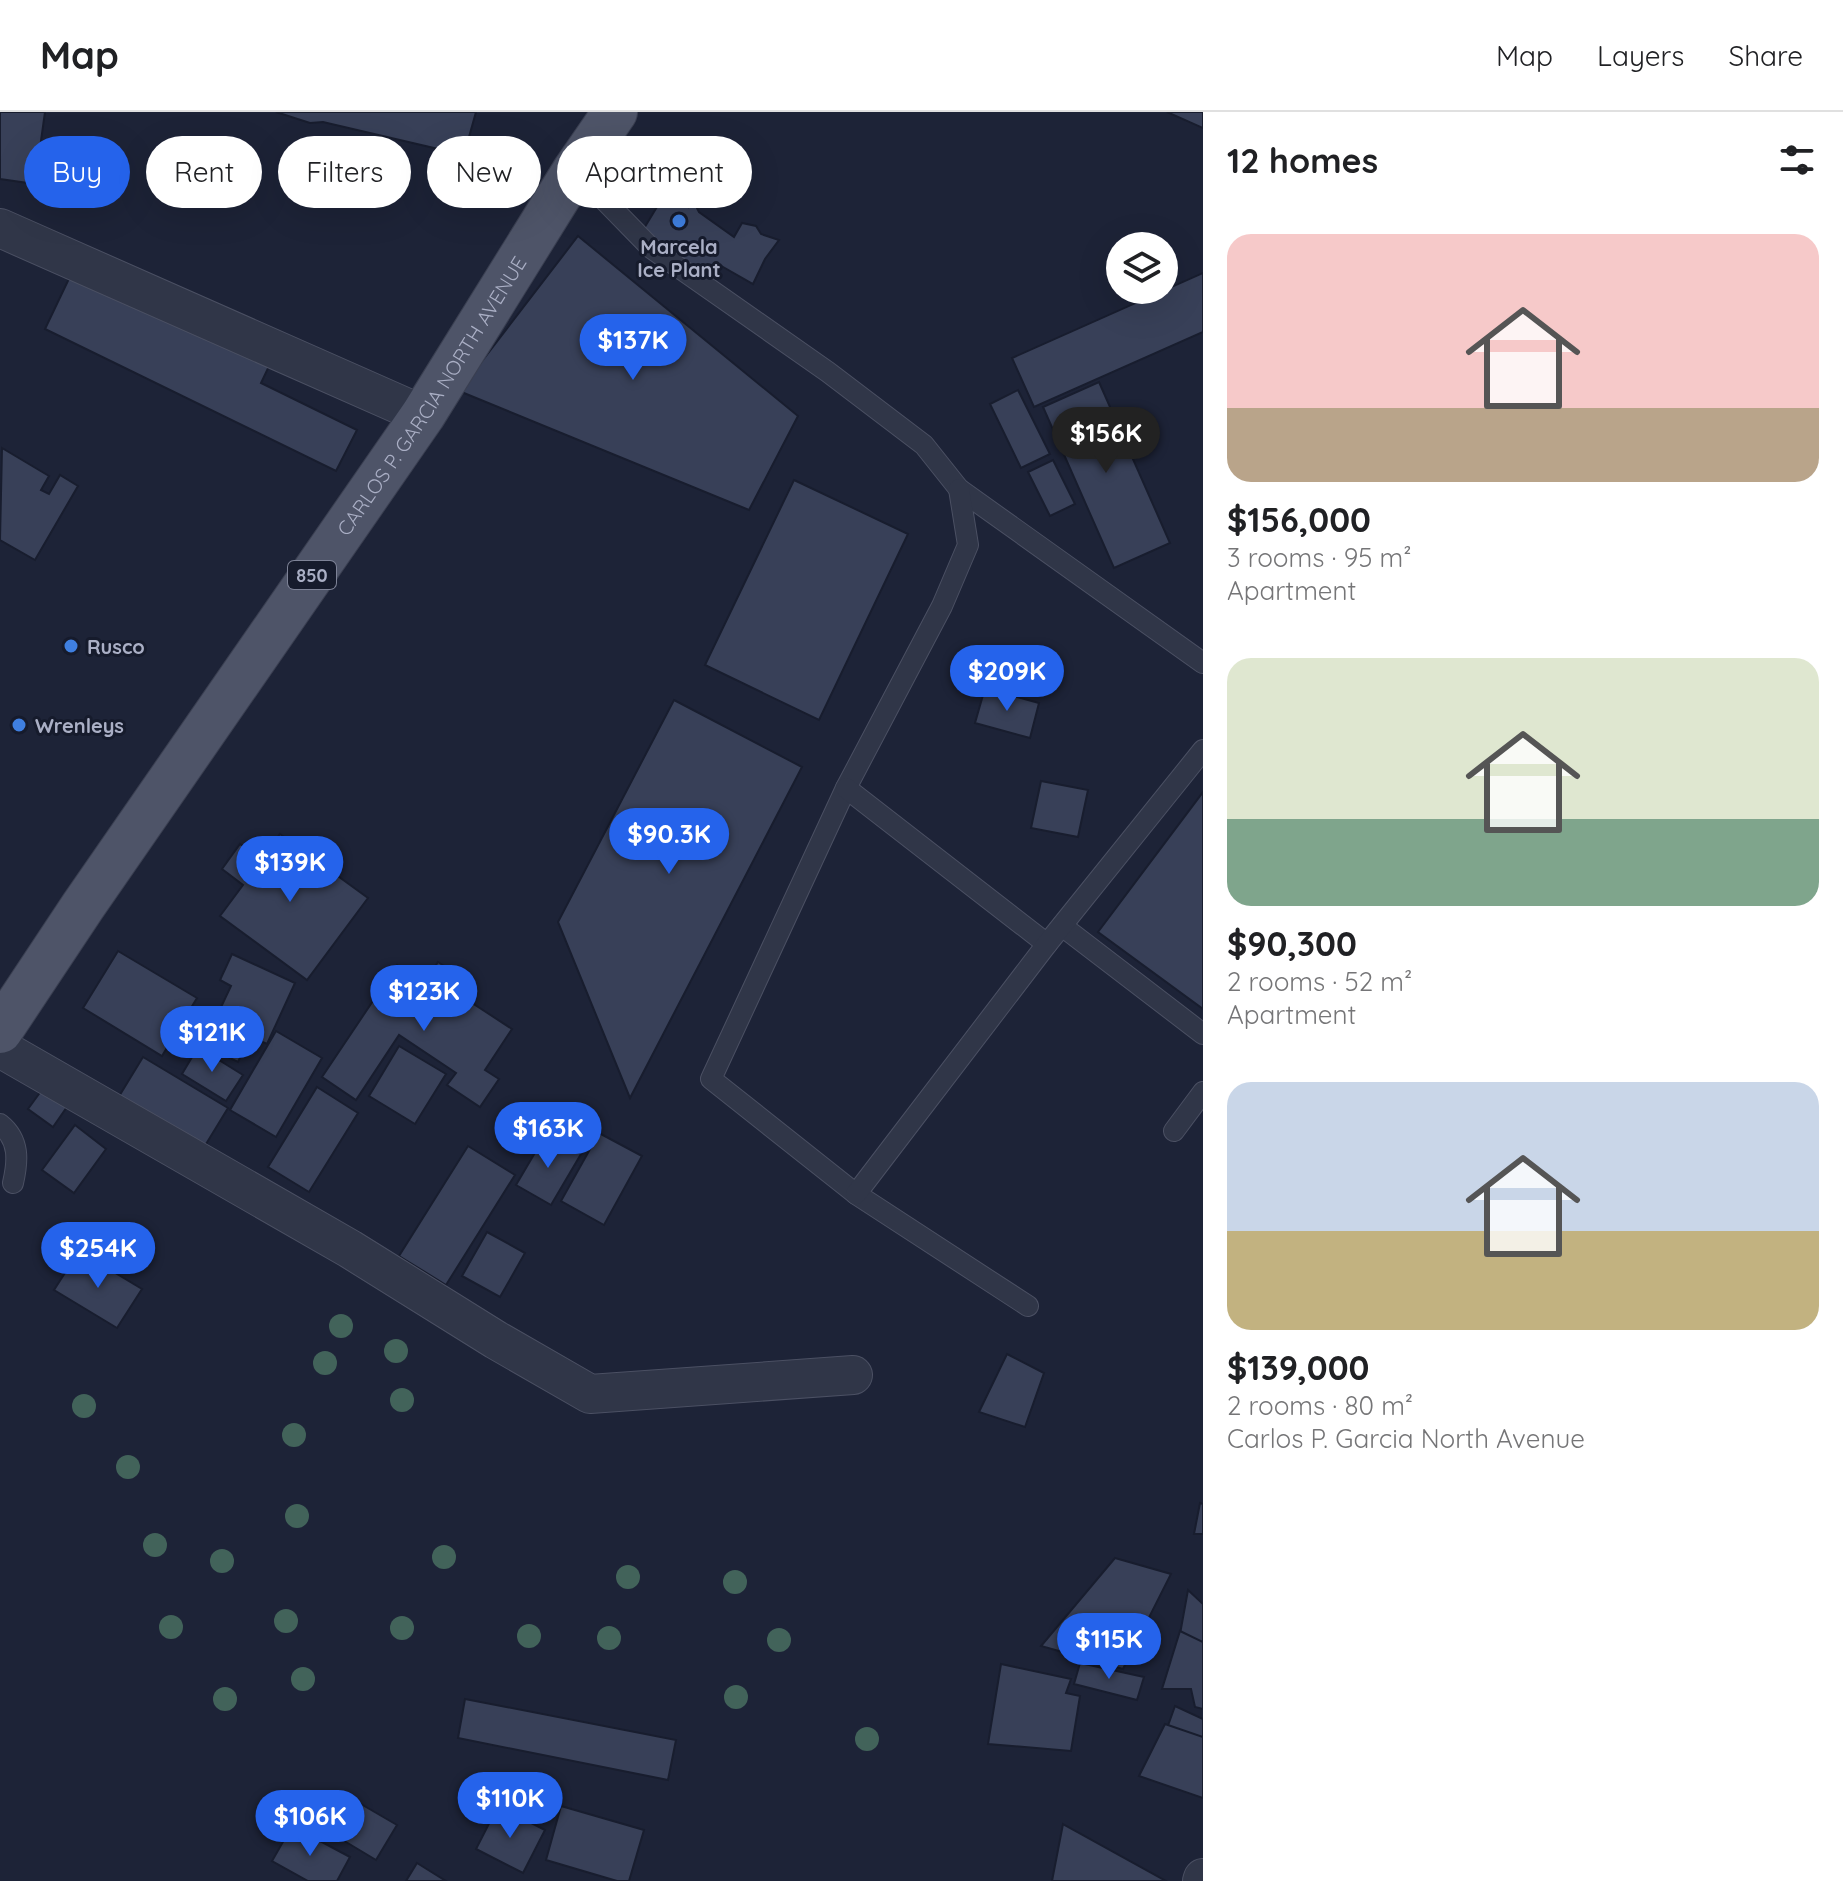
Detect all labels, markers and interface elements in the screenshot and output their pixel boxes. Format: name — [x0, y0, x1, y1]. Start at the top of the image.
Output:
text: Map — [40, 31, 119, 79]
text: Map — [1496, 38, 1553, 73]
text: Layers — [1597, 38, 1684, 73]
text: Share — [1728, 38, 1803, 73]
chip: Buy — [24, 136, 130, 208]
chip: Rent — [146, 136, 262, 208]
chip: Filters — [278, 136, 411, 208]
chip: New — [427, 136, 541, 208]
chip: Apartment — [557, 136, 752, 208]
icon: filters — [1775, 138, 1819, 182]
text: 12 homes — [1227, 139, 1378, 182]
marker: Marcela Ice Plant — [670, 212, 688, 230]
map controls — [1106, 232, 1178, 304]
button: layers — [1106, 232, 1178, 304]
place label: Marcela Ice Plant — [637, 234, 721, 282]
street label: CARLOS P. GARCIA NORTH AVENUE — [331, 251, 531, 540]
icon: home — [1451, 286, 1595, 430]
pin: $137K — [577, 314, 689, 382]
text: $137K — [598, 323, 668, 356]
pin: $156K — [1050, 407, 1162, 475]
text: $156K — [1070, 416, 1142, 449]
text: $156,000 — [1227, 498, 1371, 541]
text: 3 rooms · 95 m² — [1227, 541, 1411, 574]
road number: 850 — [288, 561, 336, 589]
text: Apartment — [1227, 574, 1356, 607]
place label: Rusco — [87, 634, 145, 659]
marker: Rusco — [62, 637, 80, 655]
pin: $209K — [951, 645, 1063, 713]
text: $209K — [968, 654, 1046, 687]
icon: home — [1451, 710, 1595, 854]
place label: Wrenleys — [35, 713, 124, 738]
marker: Wrenleys — [10, 716, 28, 734]
pin: $90.3K — [604, 808, 734, 876]
text: $90.3K — [627, 817, 711, 850]
pin: $139K — [234, 836, 346, 904]
text: $139K — [254, 845, 326, 878]
text: $90,300 — [1227, 922, 1357, 965]
pin: $123K — [368, 965, 480, 1033]
text: 2 rooms · 52 m² — [1227, 965, 1412, 998]
text: $123K — [388, 974, 460, 1007]
text: Apartment — [1227, 998, 1356, 1031]
pin: $121K — [156, 1006, 268, 1074]
text: $121K — [178, 1015, 246, 1048]
pin: $163K — [492, 1102, 604, 1170]
text: $163K — [512, 1111, 584, 1144]
icon: home — [1451, 1134, 1595, 1278]
pin: $254K — [42, 1222, 154, 1290]
text: $254K — [59, 1231, 137, 1264]
text: $139,000 — [1227, 1346, 1369, 1389]
text: 2 rooms · 80 m² — [1227, 1389, 1413, 1422]
text: Carlos P. Garcia North Avenue — [1227, 1422, 1585, 1455]
pin: $115K — [1053, 1613, 1165, 1681]
text: $115K — [1075, 1622, 1143, 1655]
pin: $110K — [454, 1772, 566, 1840]
text: $110K — [476, 1781, 544, 1814]
pin: $106K — [254, 1790, 366, 1858]
text: $106K — [273, 1799, 347, 1832]

